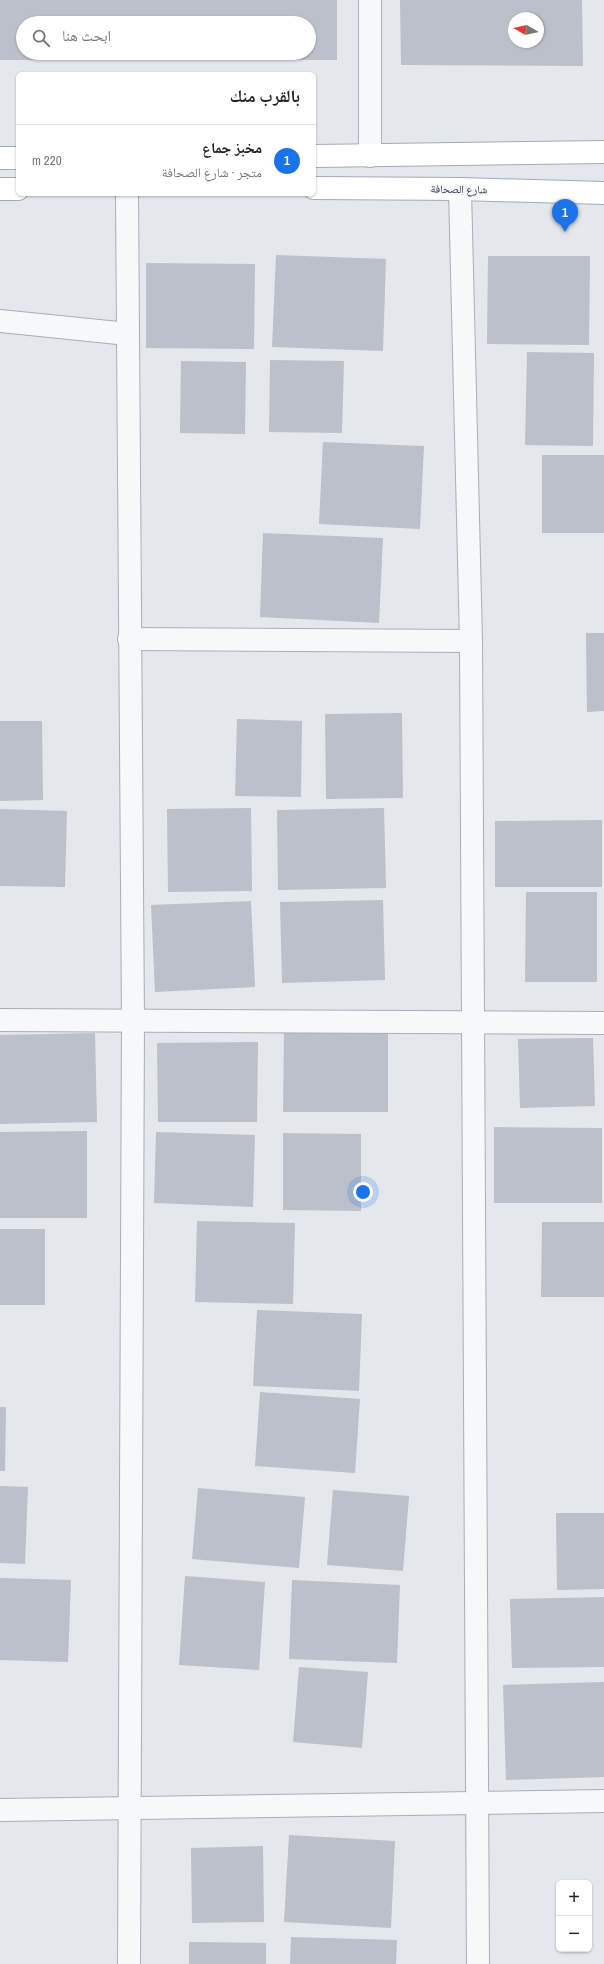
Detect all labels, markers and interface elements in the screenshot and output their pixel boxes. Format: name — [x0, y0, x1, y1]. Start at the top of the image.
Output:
north arrow — [508, 12, 544, 48]
search box — [16, 16, 316, 60]
text: ابحث هنا — [62, 25, 111, 46]
icon: search — [30, 27, 52, 49]
text: بالقرب منك — [230, 84, 300, 107]
text: مخبز جماع — [202, 137, 262, 158]
text: 220 m — [32, 152, 62, 169]
text: 1 — [284, 152, 290, 169]
text: متجر · شارع الصحافة — [162, 164, 262, 181]
street label: شارع الصحافة — [431, 182, 487, 196]
pin: 1 — [552, 199, 578, 232]
your location — [353, 1182, 373, 1202]
map controls — [556, 1880, 592, 1952]
button: + — [556, 1880, 592, 1916]
button: − — [556, 1916, 592, 1952]

